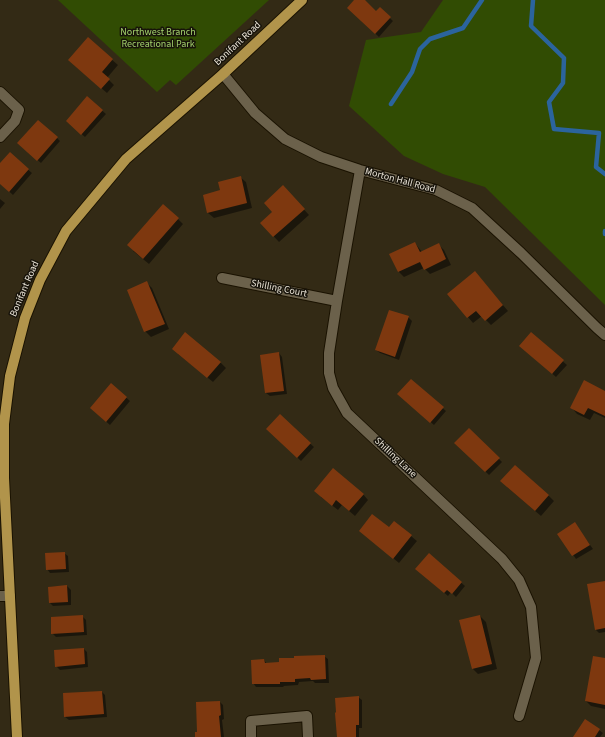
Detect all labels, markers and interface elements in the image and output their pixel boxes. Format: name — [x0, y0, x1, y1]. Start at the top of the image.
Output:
street label: Bonifant Road — [212, 19, 264, 69]
park label: Northwest Branch Recreational Park — [120, 27, 196, 50]
street label: Morton Hall Road — [363, 166, 437, 196]
street label: Bonifant Road — [8, 259, 42, 319]
street label: Shilling Court — [250, 278, 308, 300]
street label: Shilling Lane — [371, 435, 419, 481]

